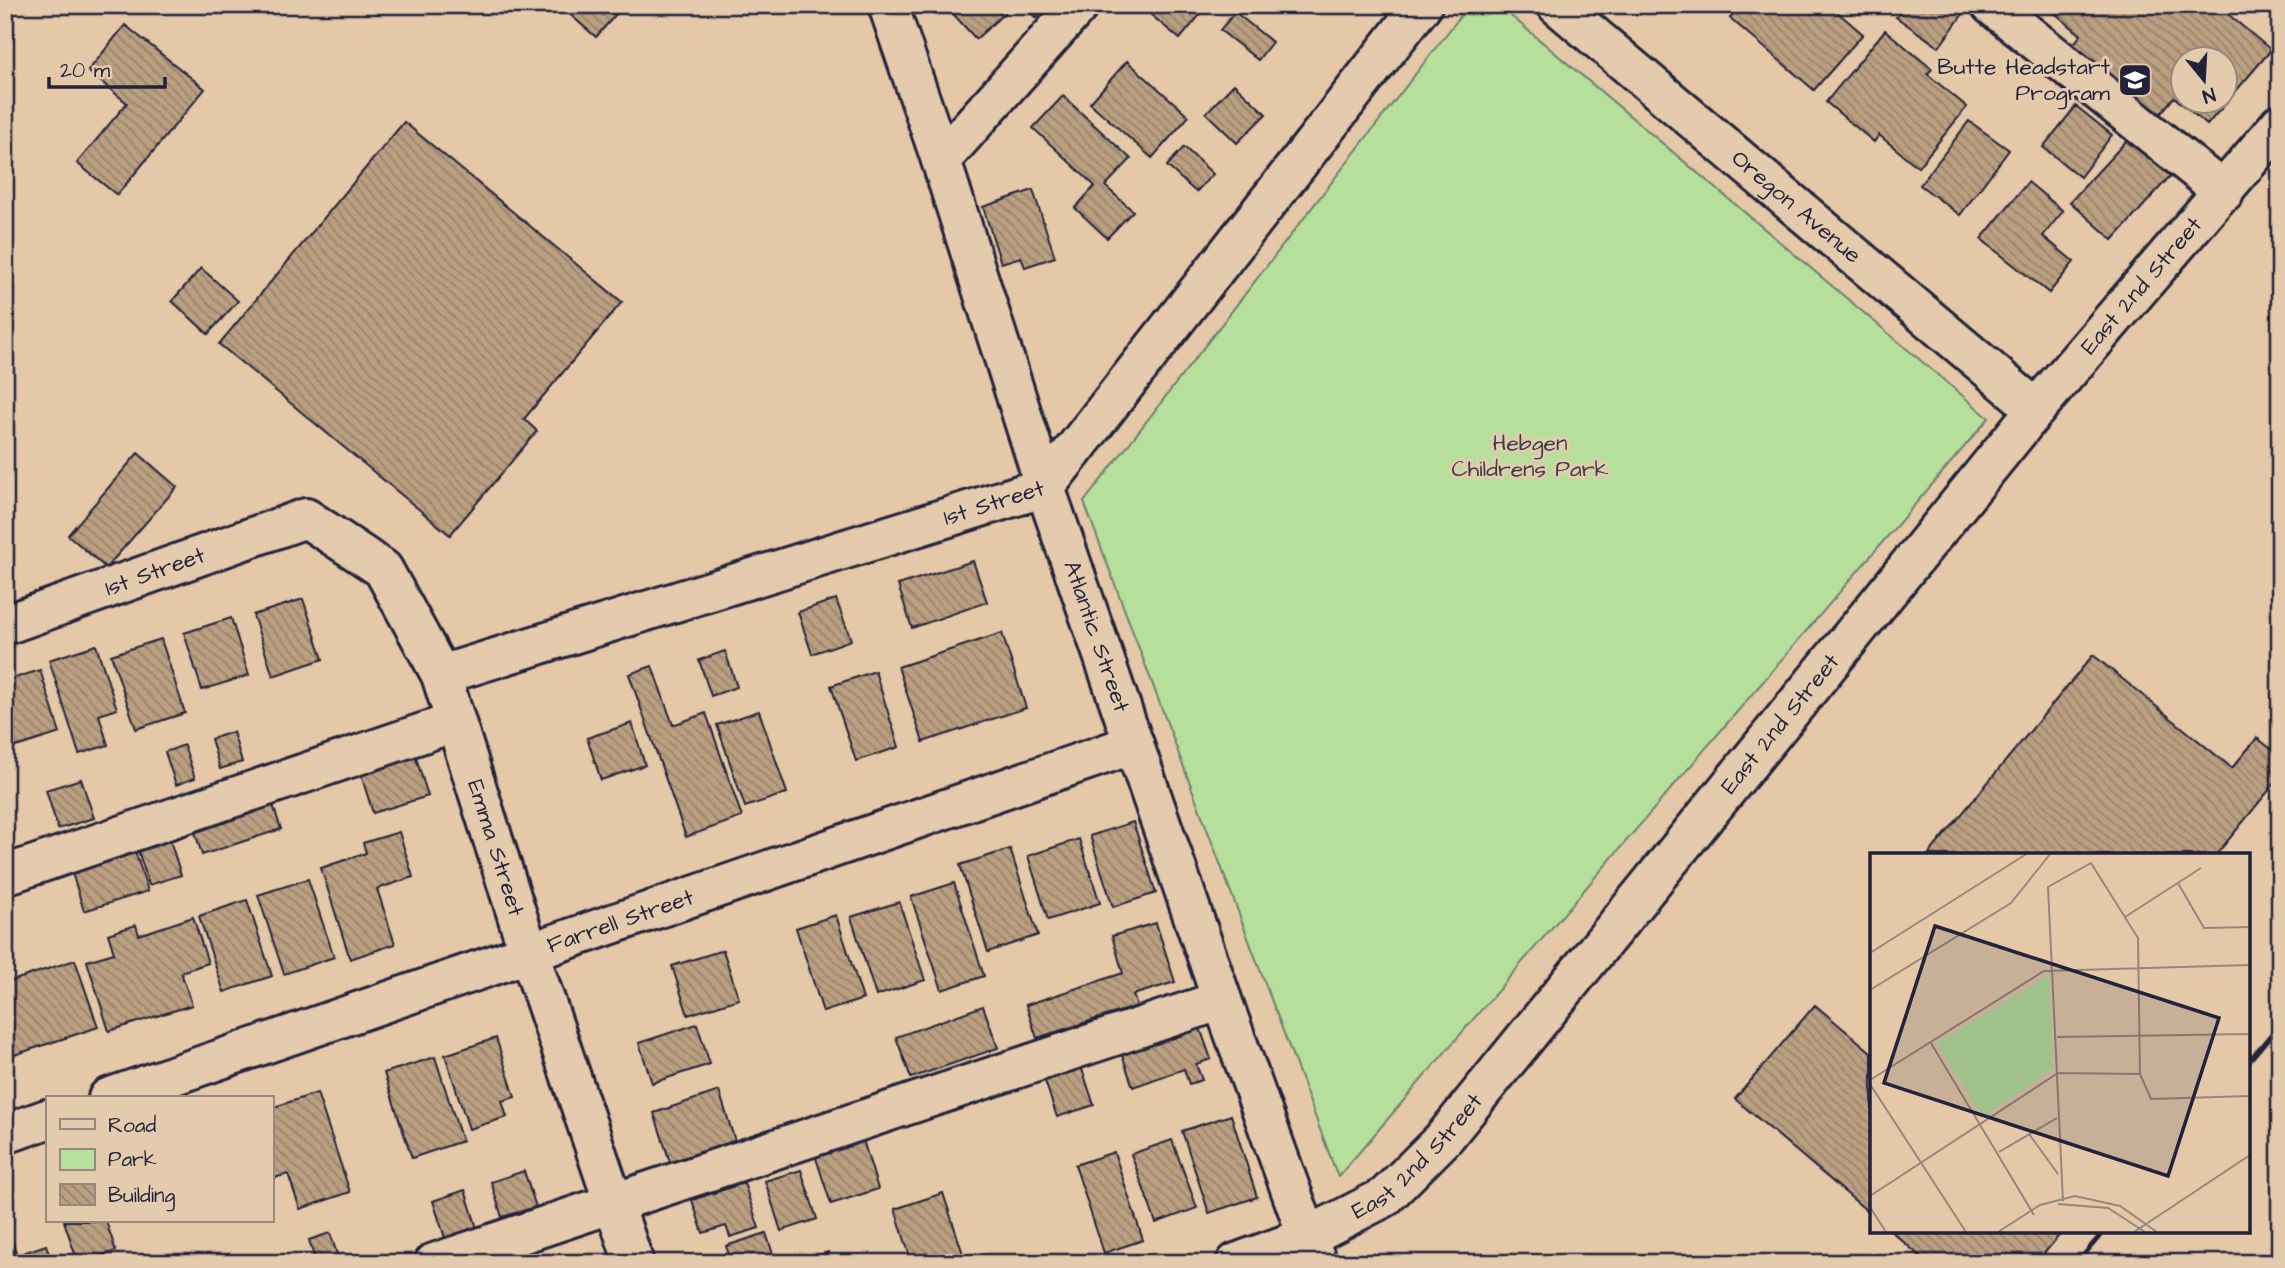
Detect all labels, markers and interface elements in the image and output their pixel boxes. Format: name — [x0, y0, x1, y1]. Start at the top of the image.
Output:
scale bar — [49, 46, 164, 90]
north arrow — [2170, 46, 2240, 116]
place label: Butte Headstart Program — [1937, 51, 2111, 110]
text: 20 m — [60, 56, 111, 85]
school or university icon: Butte Headstart Program — [2116, 61, 2154, 99]
text: N — [2199, 80, 2219, 109]
street label: Oregon Avenue — [1724, 143, 1868, 271]
street label: East 2nd Street — [2073, 209, 2210, 362]
park label: Hebgen Childrens Park — [1451, 427, 1609, 485]
street label: 1st Street — [939, 472, 1049, 534]
street label: 1st Street — [100, 539, 210, 604]
street label: Atlantic Street — [1056, 556, 1138, 717]
street label: East 2nd Street — [1714, 647, 1847, 801]
street label: Emma Street — [459, 776, 533, 921]
inset map — [1870, 853, 2250, 1233]
street label: Farrell Street — [543, 881, 699, 961]
street label: East 2nd Street — [1346, 1086, 1490, 1227]
legend — [46, 1096, 273, 1222]
text: Road — [108, 1111, 156, 1140]
text: Park — [108, 1145, 157, 1174]
text: Building — [108, 1181, 176, 1212]

